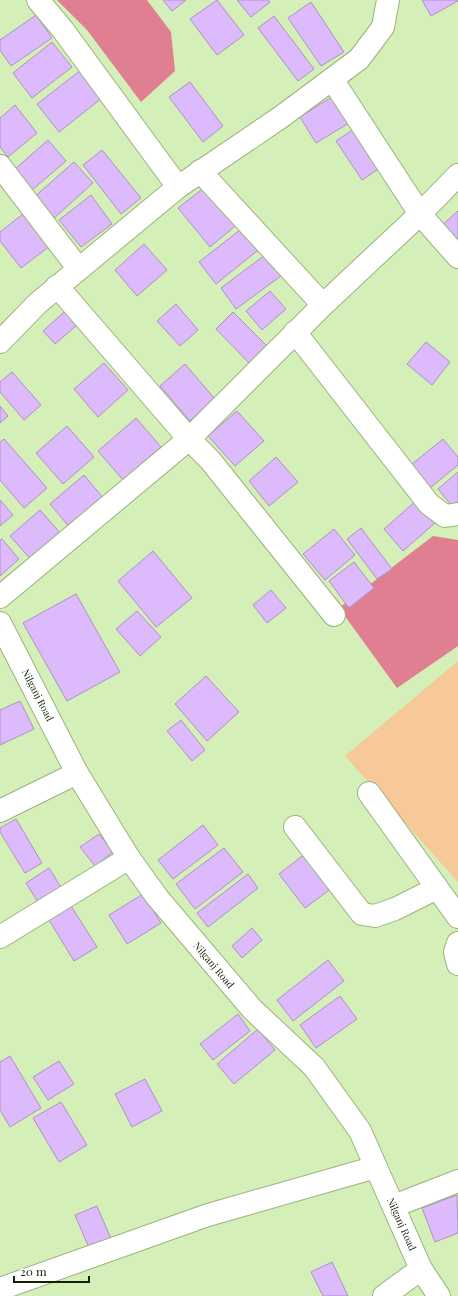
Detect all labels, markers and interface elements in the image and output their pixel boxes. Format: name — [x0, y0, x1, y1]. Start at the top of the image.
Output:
street label: Nilganj Road — [19, 667, 57, 724]
street label: Nilganj Road — [190, 939, 238, 991]
street label: Nilganj Road — [384, 1195, 420, 1253]
scale bar — [14, 1258, 89, 1284]
text: 20 m — [20, 1263, 47, 1279]

